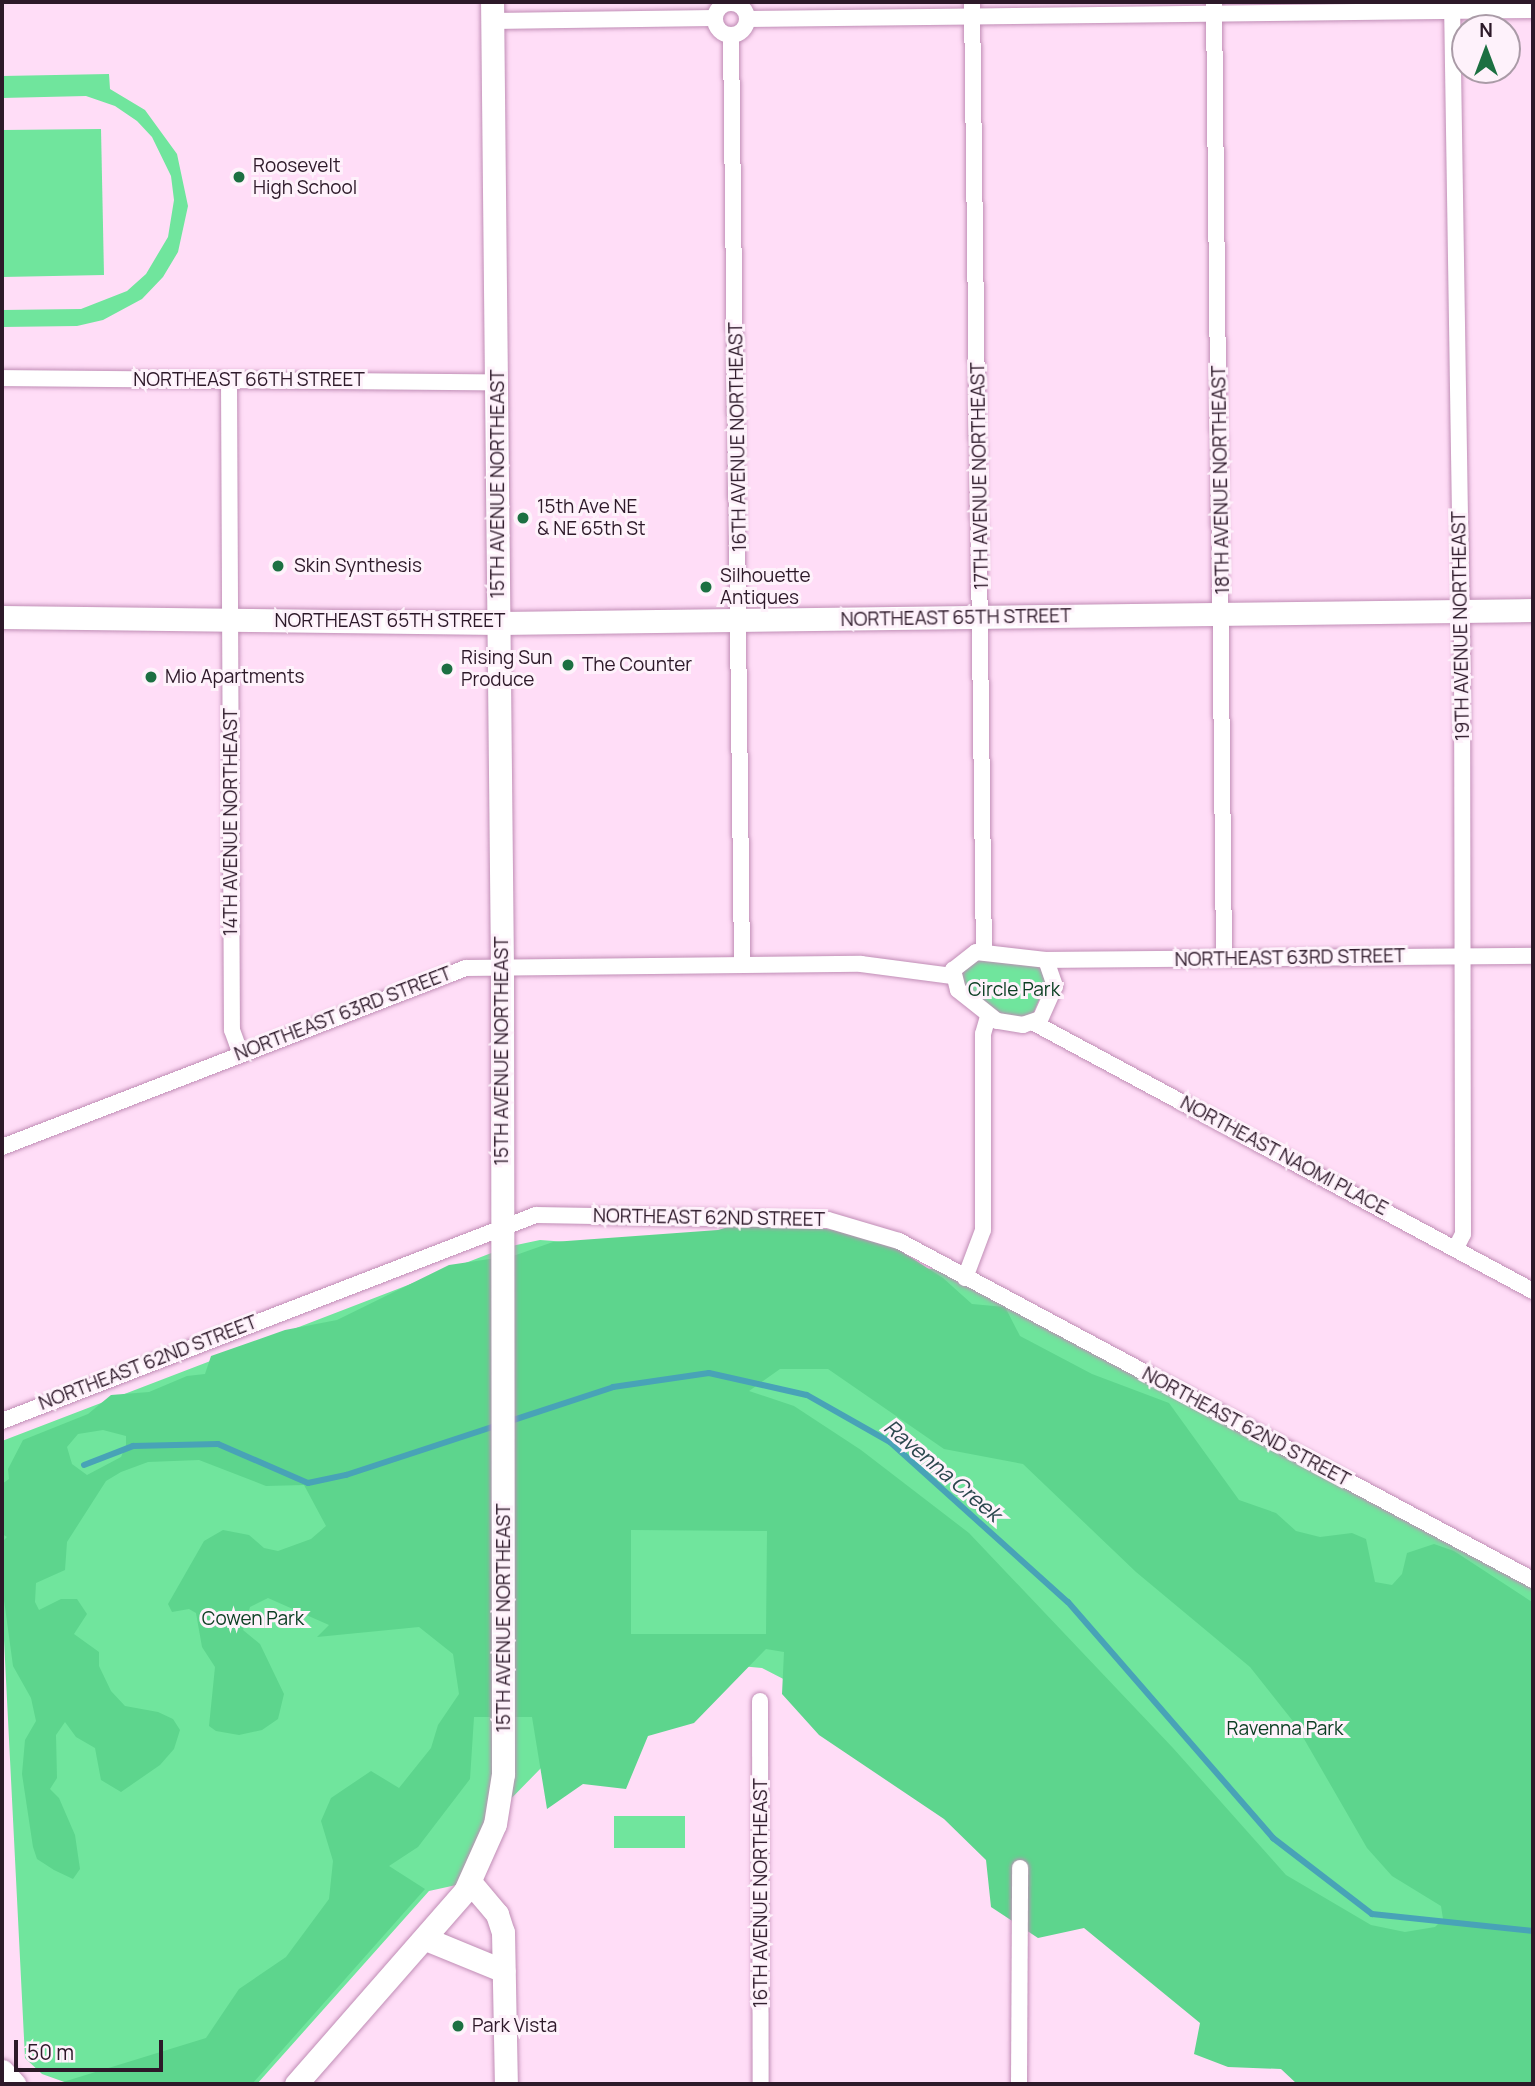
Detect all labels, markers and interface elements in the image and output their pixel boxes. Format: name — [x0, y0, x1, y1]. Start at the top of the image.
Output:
north arrow — [1451, 14, 1521, 84]
text: N — [1479, 17, 1493, 43]
place label: Roosevelt High School — [253, 155, 357, 199]
marker: Roosevelt High School — [231, 169, 247, 185]
street label: 16TH AVENUE NORTHEAST — [725, 322, 751, 552]
street label: 17TH AVENUE NORTHEAST — [967, 362, 993, 590]
street label: 18TH AVENUE NORTHEAST — [1208, 365, 1234, 595]
street label: NORTHEAST 66TH STREET — [133, 369, 365, 391]
street label: 15TH AVENUE NORTHEAST — [487, 369, 509, 599]
place label: 15th Ave NE & NE 65th St — [537, 496, 646, 540]
marker: 15th Ave NE & NE 65th St — [515, 510, 531, 526]
street label: 19TH AVENUE NORTHEAST — [1448, 511, 1474, 741]
place label: Skin Synthesis — [294, 555, 422, 577]
marker: Skin Synthesis — [268, 556, 288, 576]
place label: Silhouette Antiques — [720, 565, 811, 609]
marker: Silhouette Antiques — [698, 579, 714, 595]
street label: NORTHEAST 65TH STREET — [840, 605, 1072, 631]
street label: NORTHEAST 65TH STREET — [274, 610, 506, 632]
place label: Rising Sun Produce — [461, 647, 552, 691]
place label: The Counter — [582, 654, 692, 676]
marker: The Counter — [560, 657, 576, 673]
marker: Rising Sun Produce — [439, 661, 455, 677]
place label: Mio Apartments — [165, 666, 304, 688]
marker: Mio Apartments — [143, 669, 159, 685]
street label: 14TH AVENUE NORTHEAST — [220, 708, 242, 936]
street label: 15TH AVENUE NORTHEAST — [491, 936, 513, 1166]
street label: NORTHEAST 63RD STREET — [1174, 945, 1406, 971]
street label: NORTHEAST 63RD STREET — [231, 962, 455, 1066]
park label: Circle Park — [968, 979, 1060, 1001]
street label: NORTHEAST NAOMI PLACE — [1176, 1091, 1392, 1221]
street label: NORTHEAST 62ND STREET — [593, 1205, 825, 1231]
street label: NORTHEAST 62ND STREET — [35, 1311, 261, 1415]
street label: NORTHEAST 62ND STREET — [1138, 1362, 1354, 1492]
water label: Ravenna Creek — [879, 1414, 1007, 1526]
street label: 15TH AVENUE NORTHEAST — [493, 1503, 515, 1733]
park label: Cowen Park — [202, 1608, 304, 1630]
park label: Ravenna Park — [1226, 1718, 1344, 1740]
street label: 16TH AVENUE NORTHEAST — [750, 1778, 772, 2008]
place label: Park Vista — [472, 2015, 557, 2037]
marker: Park Vista — [450, 2018, 466, 2034]
scale bar — [18, 2026, 166, 2070]
text: 50 m — [27, 2038, 74, 2066]

